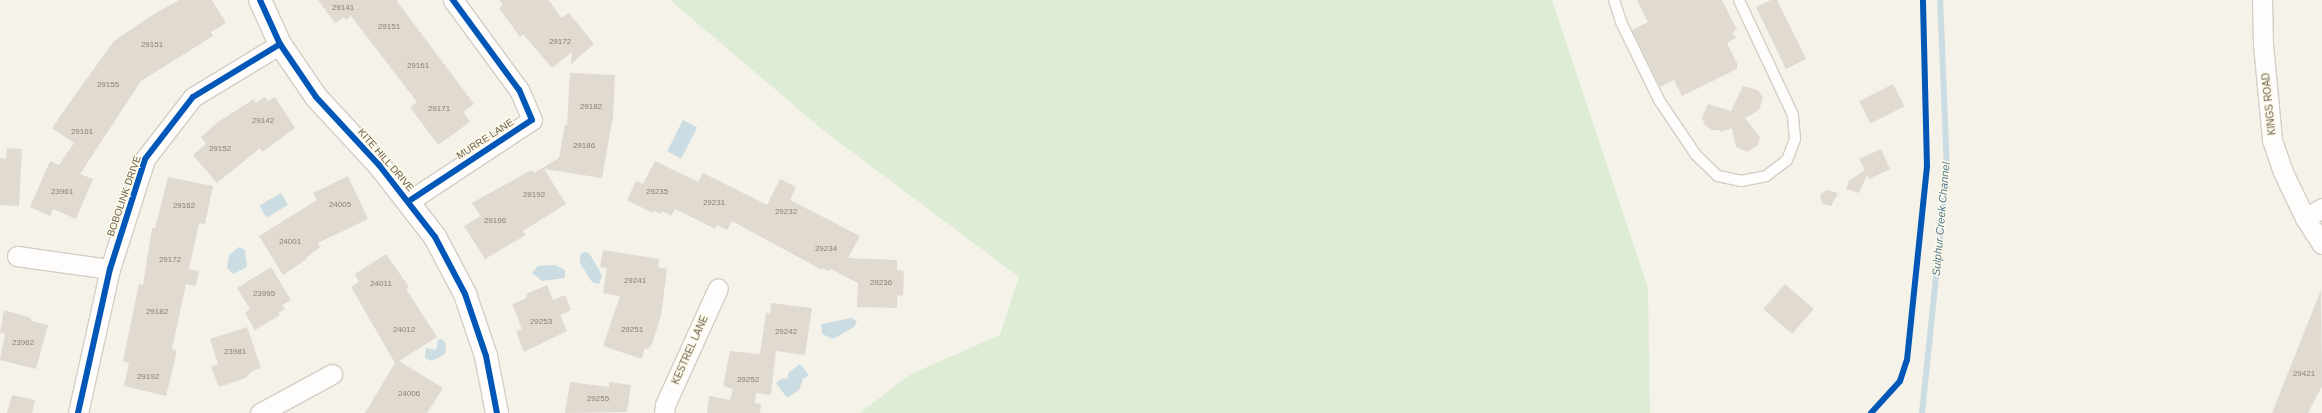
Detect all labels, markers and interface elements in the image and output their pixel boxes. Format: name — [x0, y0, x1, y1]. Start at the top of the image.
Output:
house number: 29141 — [332, 3, 354, 13]
house number: 29151 — [378, 22, 400, 32]
house number: 29172 — [549, 37, 571, 47]
house number: 29151 — [141, 40, 163, 50]
house number: 29161 — [407, 61, 429, 71]
street label: KINGS ROAD — [2260, 72, 2278, 136]
house number: 29155 — [97, 80, 119, 90]
house number: 29182 — [580, 102, 602, 112]
house number: 29171 — [428, 104, 450, 114]
house number: 29142 — [252, 116, 274, 126]
street label: MURRE LANE — [454, 116, 516, 162]
street label: KITE HILL DRIVE — [355, 126, 417, 194]
house number: 29161 — [71, 127, 93, 137]
house number: 29186 — [573, 141, 595, 151]
house number: 29152 — [209, 144, 231, 154]
street label: BOBOLINK DRIVE — [105, 154, 143, 238]
water label: Sulphur Creek Channel — [1929, 161, 1953, 277]
house number: 23961 — [51, 187, 73, 197]
house number: 29235 — [646, 187, 668, 197]
house number: 29192 — [523, 190, 545, 200]
house number: 29231 — [703, 198, 725, 208]
house number: 24005 — [329, 200, 351, 210]
house number: 29162 — [173, 201, 195, 211]
house number: 29232 — [775, 207, 797, 217]
house number: 29196 — [484, 216, 506, 226]
house number: 24001 — [279, 237, 301, 247]
house number: 29234 — [815, 244, 837, 254]
house number: 29172 — [159, 255, 181, 265]
house number: 29241 — [624, 276, 646, 286]
house number: 29236 — [870, 278, 892, 288]
house number: 24011 — [370, 279, 392, 289]
house number: 23995 — [253, 289, 275, 299]
house number: 29182 — [146, 307, 168, 317]
street label: KESTREL LANE — [669, 314, 711, 386]
house number: 29253 — [530, 317, 552, 327]
house number: 24012 — [393, 325, 415, 335]
house number: 29251 — [621, 325, 643, 335]
house number: 29242 — [775, 327, 797, 337]
house number: 23962 — [12, 338, 34, 348]
house number: 23981 — [224, 347, 246, 357]
house number: 29421 — [2293, 369, 2315, 379]
house number: 29192 — [137, 372, 159, 382]
house number: 29252 — [737, 375, 759, 385]
house number: 24006 — [398, 389, 420, 399]
house number: 29255 — [587, 394, 609, 404]

